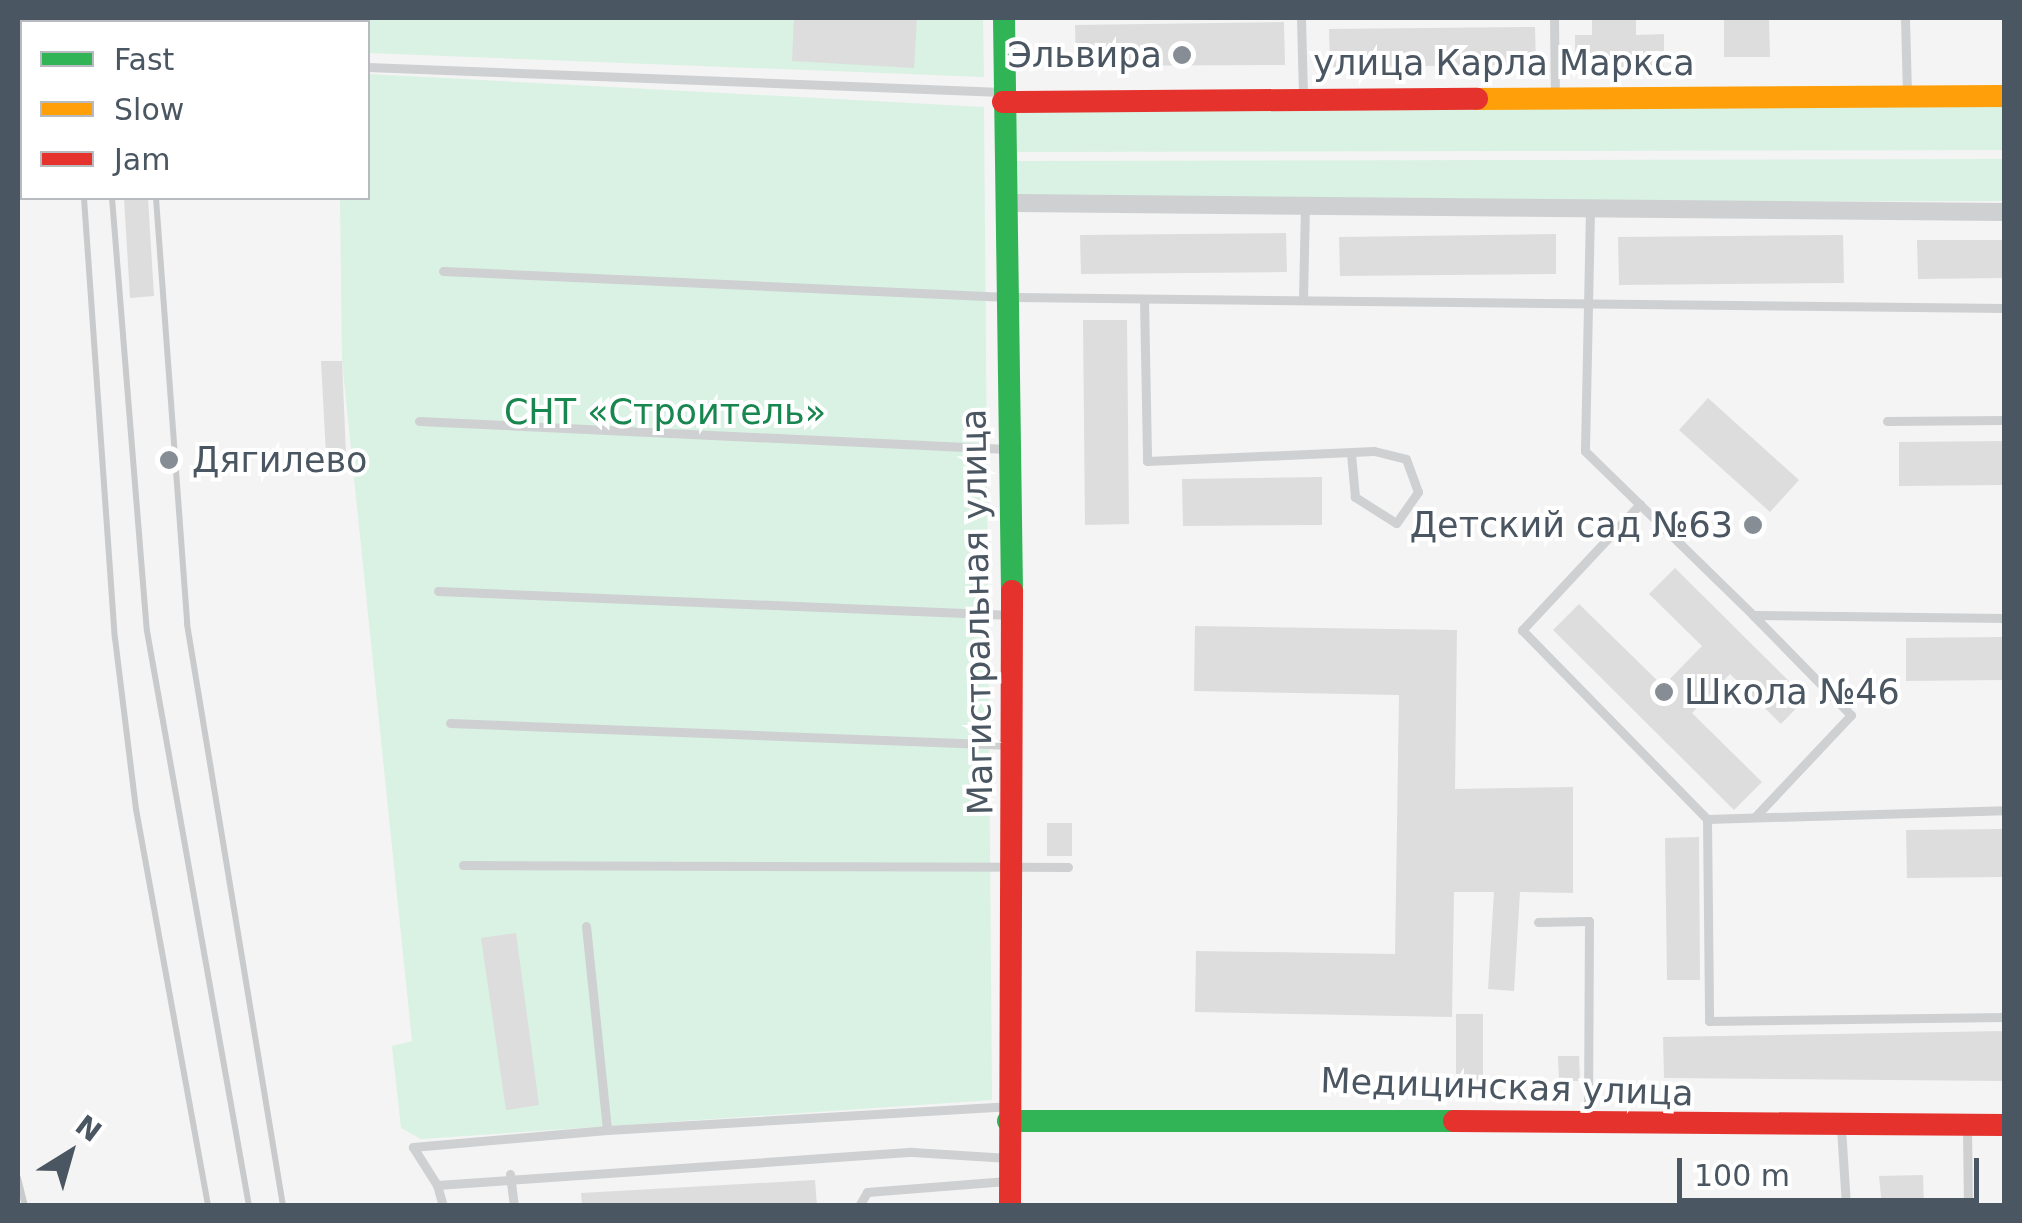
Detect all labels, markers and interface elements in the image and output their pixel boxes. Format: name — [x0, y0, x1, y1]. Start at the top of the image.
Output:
legend — [20, 20, 370, 200]
place label: Эльвира — [1008, 34, 1162, 76]
text: Fast — [114, 42, 174, 77]
street label: улица Карла Маркса — [1313, 42, 1695, 84]
marker: Эльвира — [1171, 44, 1193, 66]
text: Slow — [114, 92, 184, 127]
text: Jam — [114, 142, 170, 177]
park label: СНТ «Строитель» — [504, 391, 826, 433]
street label: Магистральная улица — [952, 408, 1002, 816]
place label: Дягилево — [192, 439, 367, 481]
marker: Дягилево — [156, 447, 182, 473]
place label: Детский сад №63 — [1410, 504, 1733, 546]
marker: Детский сад №63 — [1742, 514, 1764, 536]
place label: Школа №46 — [1684, 671, 1900, 713]
marker: Школа №46 — [1653, 681, 1675, 703]
street label: Медицинская улица — [1320, 1059, 1694, 1115]
north arrow — [20, 1103, 120, 1203]
text: N — [69, 1108, 108, 1149]
scale bar — [1682, 1138, 1984, 1200]
text: 100 m — [1694, 1158, 1790, 1193]

